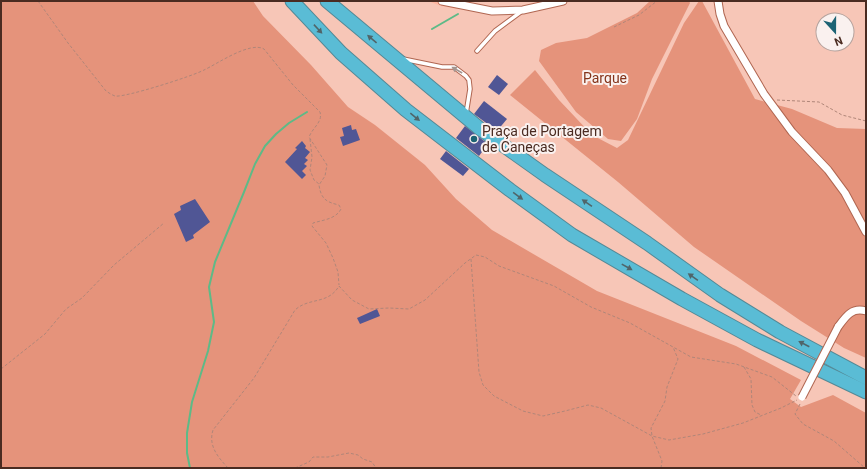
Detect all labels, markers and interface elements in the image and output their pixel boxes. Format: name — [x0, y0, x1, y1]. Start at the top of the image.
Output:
north arrow — [815, 12, 855, 52]
one-way arrow — [314, 24, 323, 35]
text: N — [832, 33, 844, 48]
one-way arrow — [367, 34, 378, 43]
one-way arrow — [451, 67, 463, 74]
park label: Parque — [583, 70, 627, 86]
one-way arrow — [409, 112, 420, 121]
place label: Praça de Portagem de Caneças — [482, 123, 602, 155]
marker: Praça de Portagem de Caneças — [469, 134, 479, 144]
one-way arrow — [512, 192, 523, 200]
one-way arrow — [581, 199, 592, 206]
one-way arrow — [621, 263, 632, 270]
one-way arrow — [688, 273, 699, 281]
one-way arrow — [798, 341, 810, 348]

